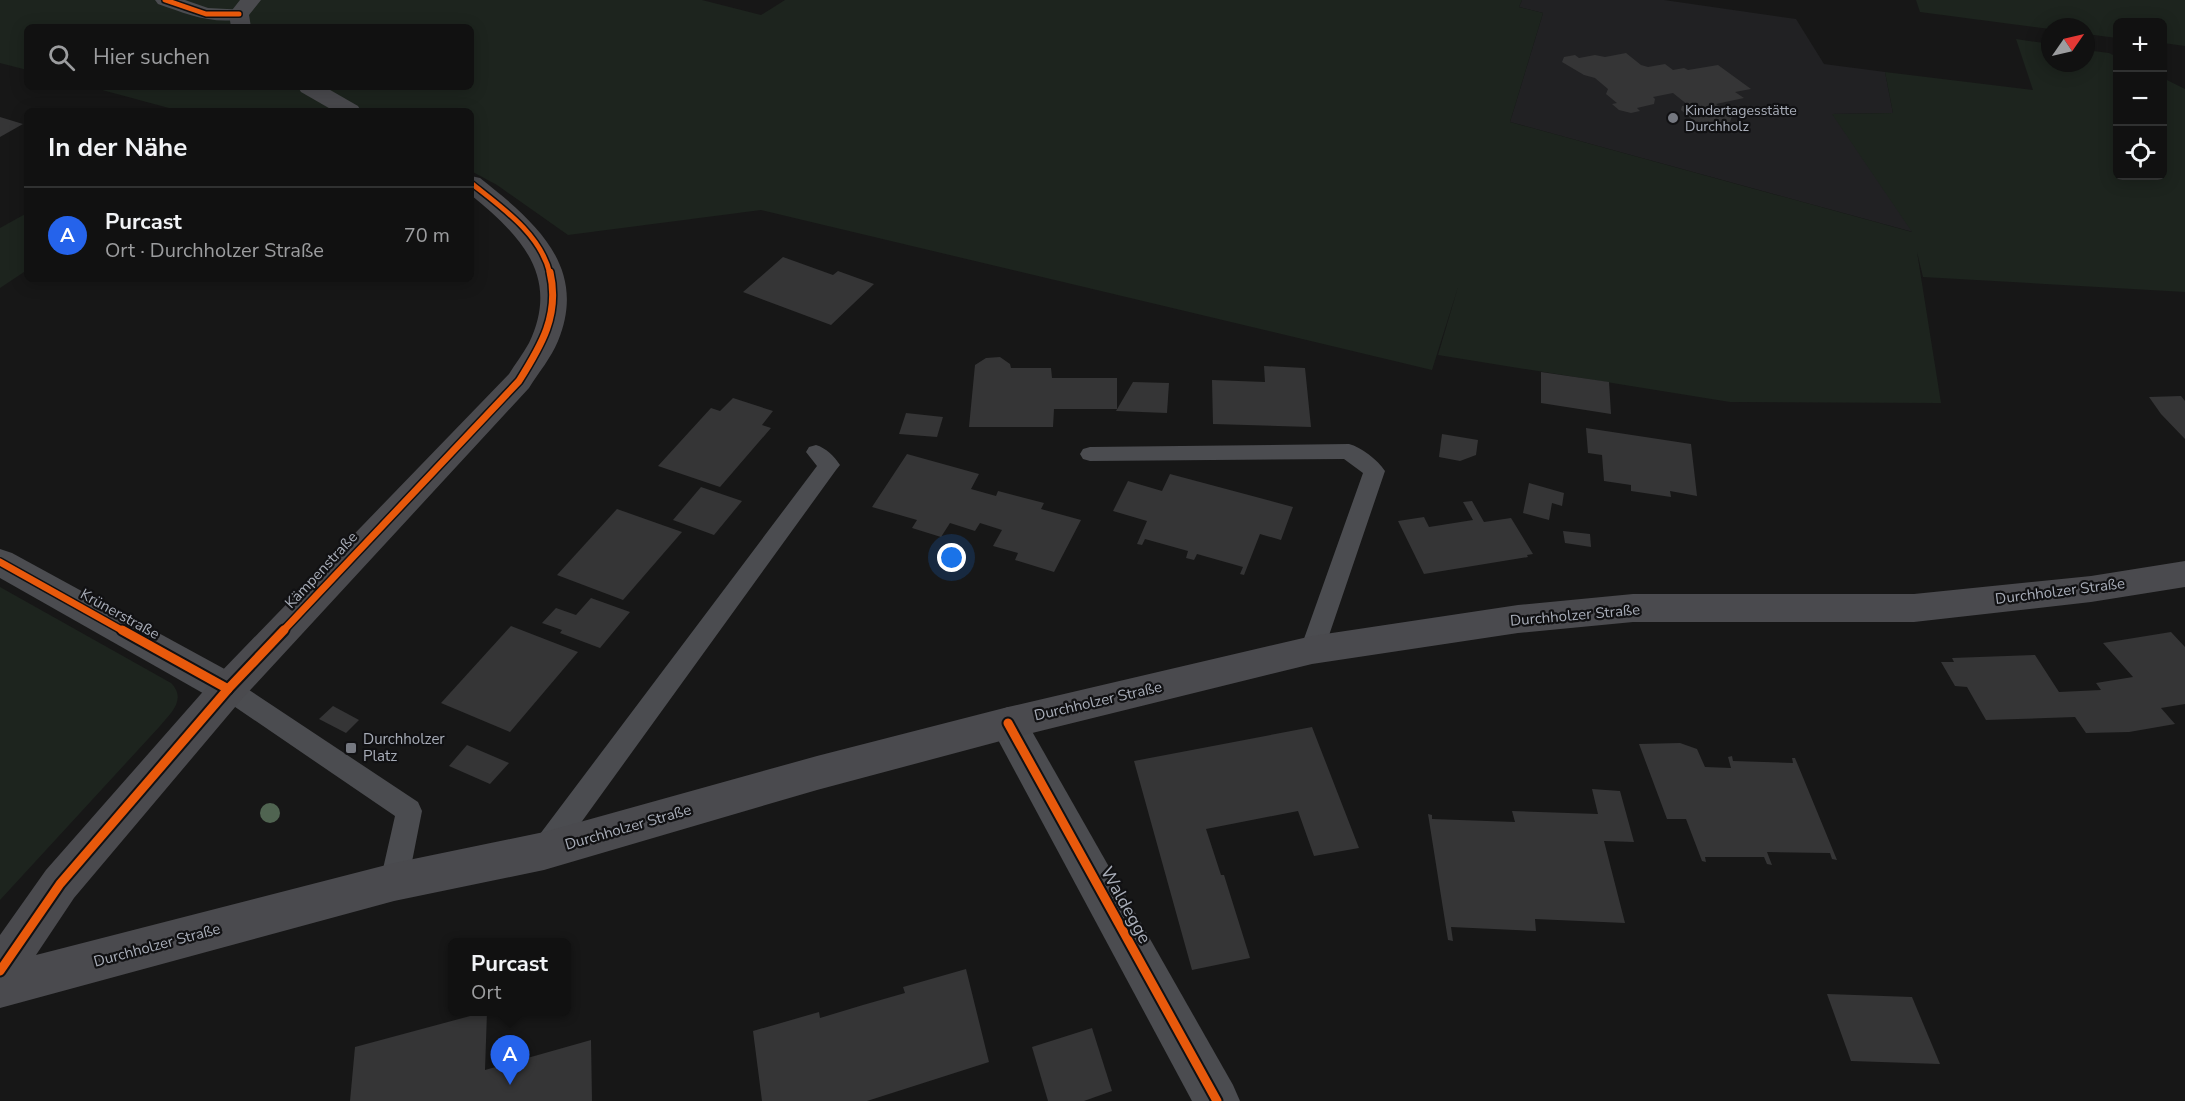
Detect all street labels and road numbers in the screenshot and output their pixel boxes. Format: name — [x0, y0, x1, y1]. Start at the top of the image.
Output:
street label: Kämpenstraße — [280, 527, 362, 613]
street label: Durchholzer Straße — [1994, 573, 2126, 609]
street label: Krünerstraße — [77, 584, 163, 644]
street label: Durchholzer Straße — [1509, 599, 1641, 631]
street label: Durchholzer Straße — [1032, 677, 1164, 725]
street label: Durchholzer Straße — [563, 799, 693, 855]
street label: Waldegge — [1095, 862, 1157, 948]
street label: Durchholzer Straße — [91, 918, 223, 972]

